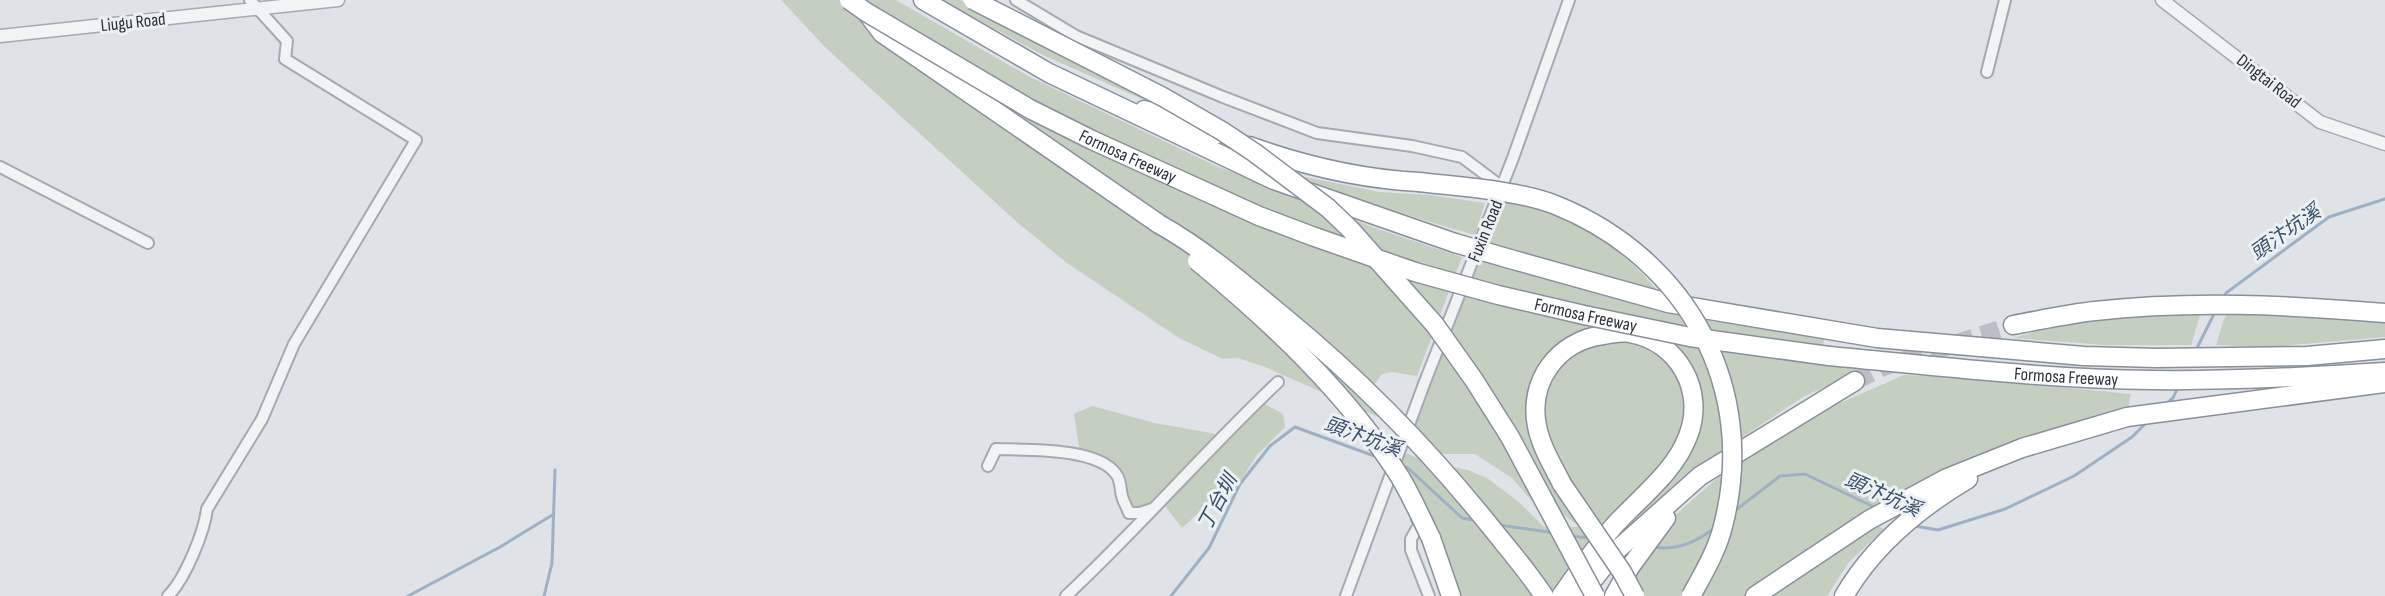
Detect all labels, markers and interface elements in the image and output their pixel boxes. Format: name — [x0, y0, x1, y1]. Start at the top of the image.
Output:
street label: Liugu Road — [100, 9, 167, 36]
street label: Dingtai Road — [2232, 50, 2305, 113]
street label: Formosa Freeway — [1076, 125, 1179, 188]
street label: Fuxin Road — [1464, 197, 1507, 265]
water label: 頭汴坑溪 — [2246, 198, 2328, 266]
street label: Formosa Freeway — [1532, 294, 1639, 337]
street label: Formosa Freeway — [2013, 363, 2119, 390]
water label: 頭汴坑溪 — [1321, 412, 1407, 463]
water label: 丁台圳 — [1193, 468, 1244, 535]
water label: 頭汴坑溪 — [1841, 468, 1927, 523]

